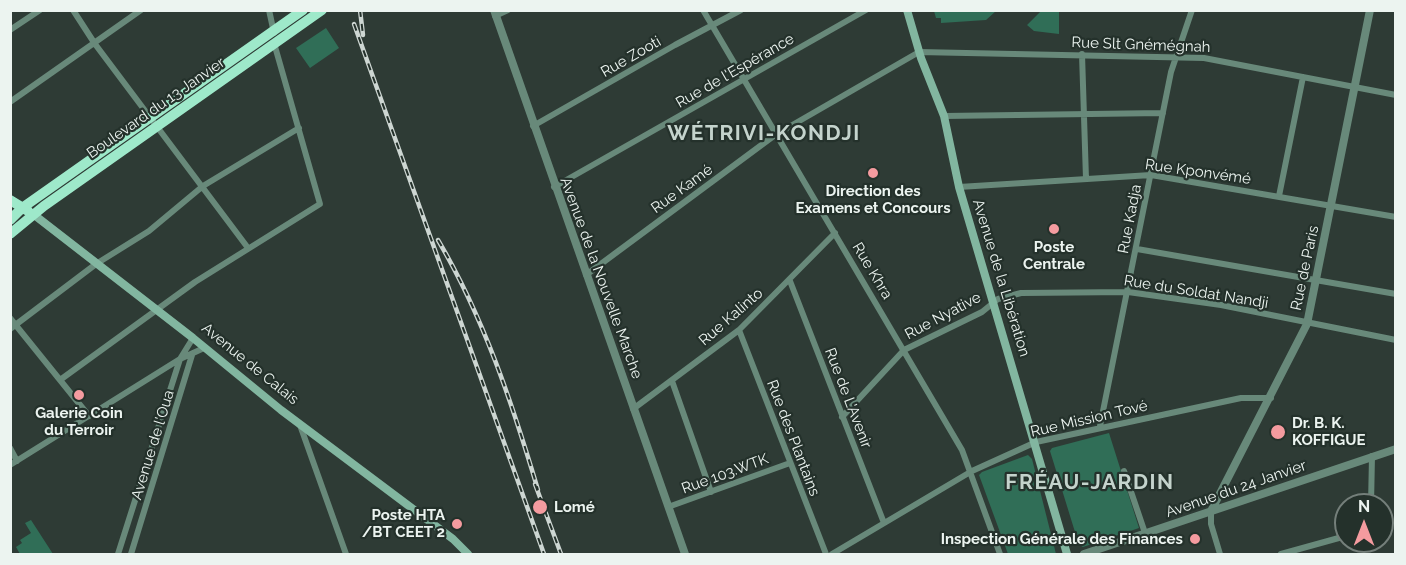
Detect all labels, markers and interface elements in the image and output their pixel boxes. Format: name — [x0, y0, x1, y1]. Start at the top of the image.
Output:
street label: Rue de l'Espérance — [673, 30, 797, 112]
street label: Rue Zooti — [598, 33, 664, 81]
street label: Rue Slt Gnémégnah — [1071, 34, 1211, 56]
street label: Boulevard du 13 Janvier — [84, 54, 228, 162]
district label: WÉTRIVI-KONDJI — [667, 121, 861, 147]
street label: Rue Kponvémé — [1144, 156, 1252, 188]
street label: Rue Kamé — [648, 161, 716, 217]
marker: Direction des Examens et Concours — [866, 166, 880, 180]
street label: Avenue de la Nouvelle Marche — [556, 175, 646, 381]
place label: Direction des Examens et Concours — [795, 182, 951, 217]
street label: Rue Kadja — [1114, 183, 1146, 255]
street label: Avenue de la Libération — [968, 197, 1034, 359]
marker: Poste Centrale — [1047, 222, 1061, 236]
street label: Rue de Paris — [1287, 224, 1323, 312]
place label: Poste Centrale — [1023, 238, 1085, 273]
street label: Rue Khra — [848, 239, 896, 303]
street label: Rue du Soldat Nandji — [1122, 272, 1270, 312]
street label: Rue Kalinto — [695, 284, 767, 350]
street label: Rue Nyative — [902, 288, 984, 344]
street label: Avenue de Calais — [198, 319, 302, 409]
street label: Rue de L'Avenir — [821, 345, 875, 451]
street label: Rue des Plantains — [763, 377, 823, 499]
marker: Galerie Coin du Terroir — [72, 388, 86, 402]
street label: Avenue de l'Oua — [128, 388, 178, 502]
street label: Rue Mission Tové — [1029, 397, 1149, 441]
place label: Galerie Coin du Terroir — [35, 404, 123, 439]
place label: Dr. B. K. KOFFIGUE — [1292, 414, 1365, 449]
marker: Dr. B. K. KOFFIGUE — [1269, 423, 1287, 441]
street label: Rue 103.WTK — [679, 450, 771, 498]
street label: Avenue du 24 Janvier — [1163, 456, 1309, 522]
district label: FRÉAU-JARDIN — [1005, 470, 1175, 496]
north arrow — [1334, 493, 1394, 553]
text: N — [1358, 497, 1370, 516]
marker: Lomé — [531, 498, 549, 516]
place label: Lomé — [554, 498, 595, 516]
place label: Poste HTA /BT CEET 2 — [362, 506, 445, 541]
marker: Poste HTA /BT CEET 2 — [450, 517, 464, 531]
place label: Inspection Générale des Finances — [941, 530, 1183, 548]
marker: Inspection Générale des Finances — [1188, 532, 1202, 546]

